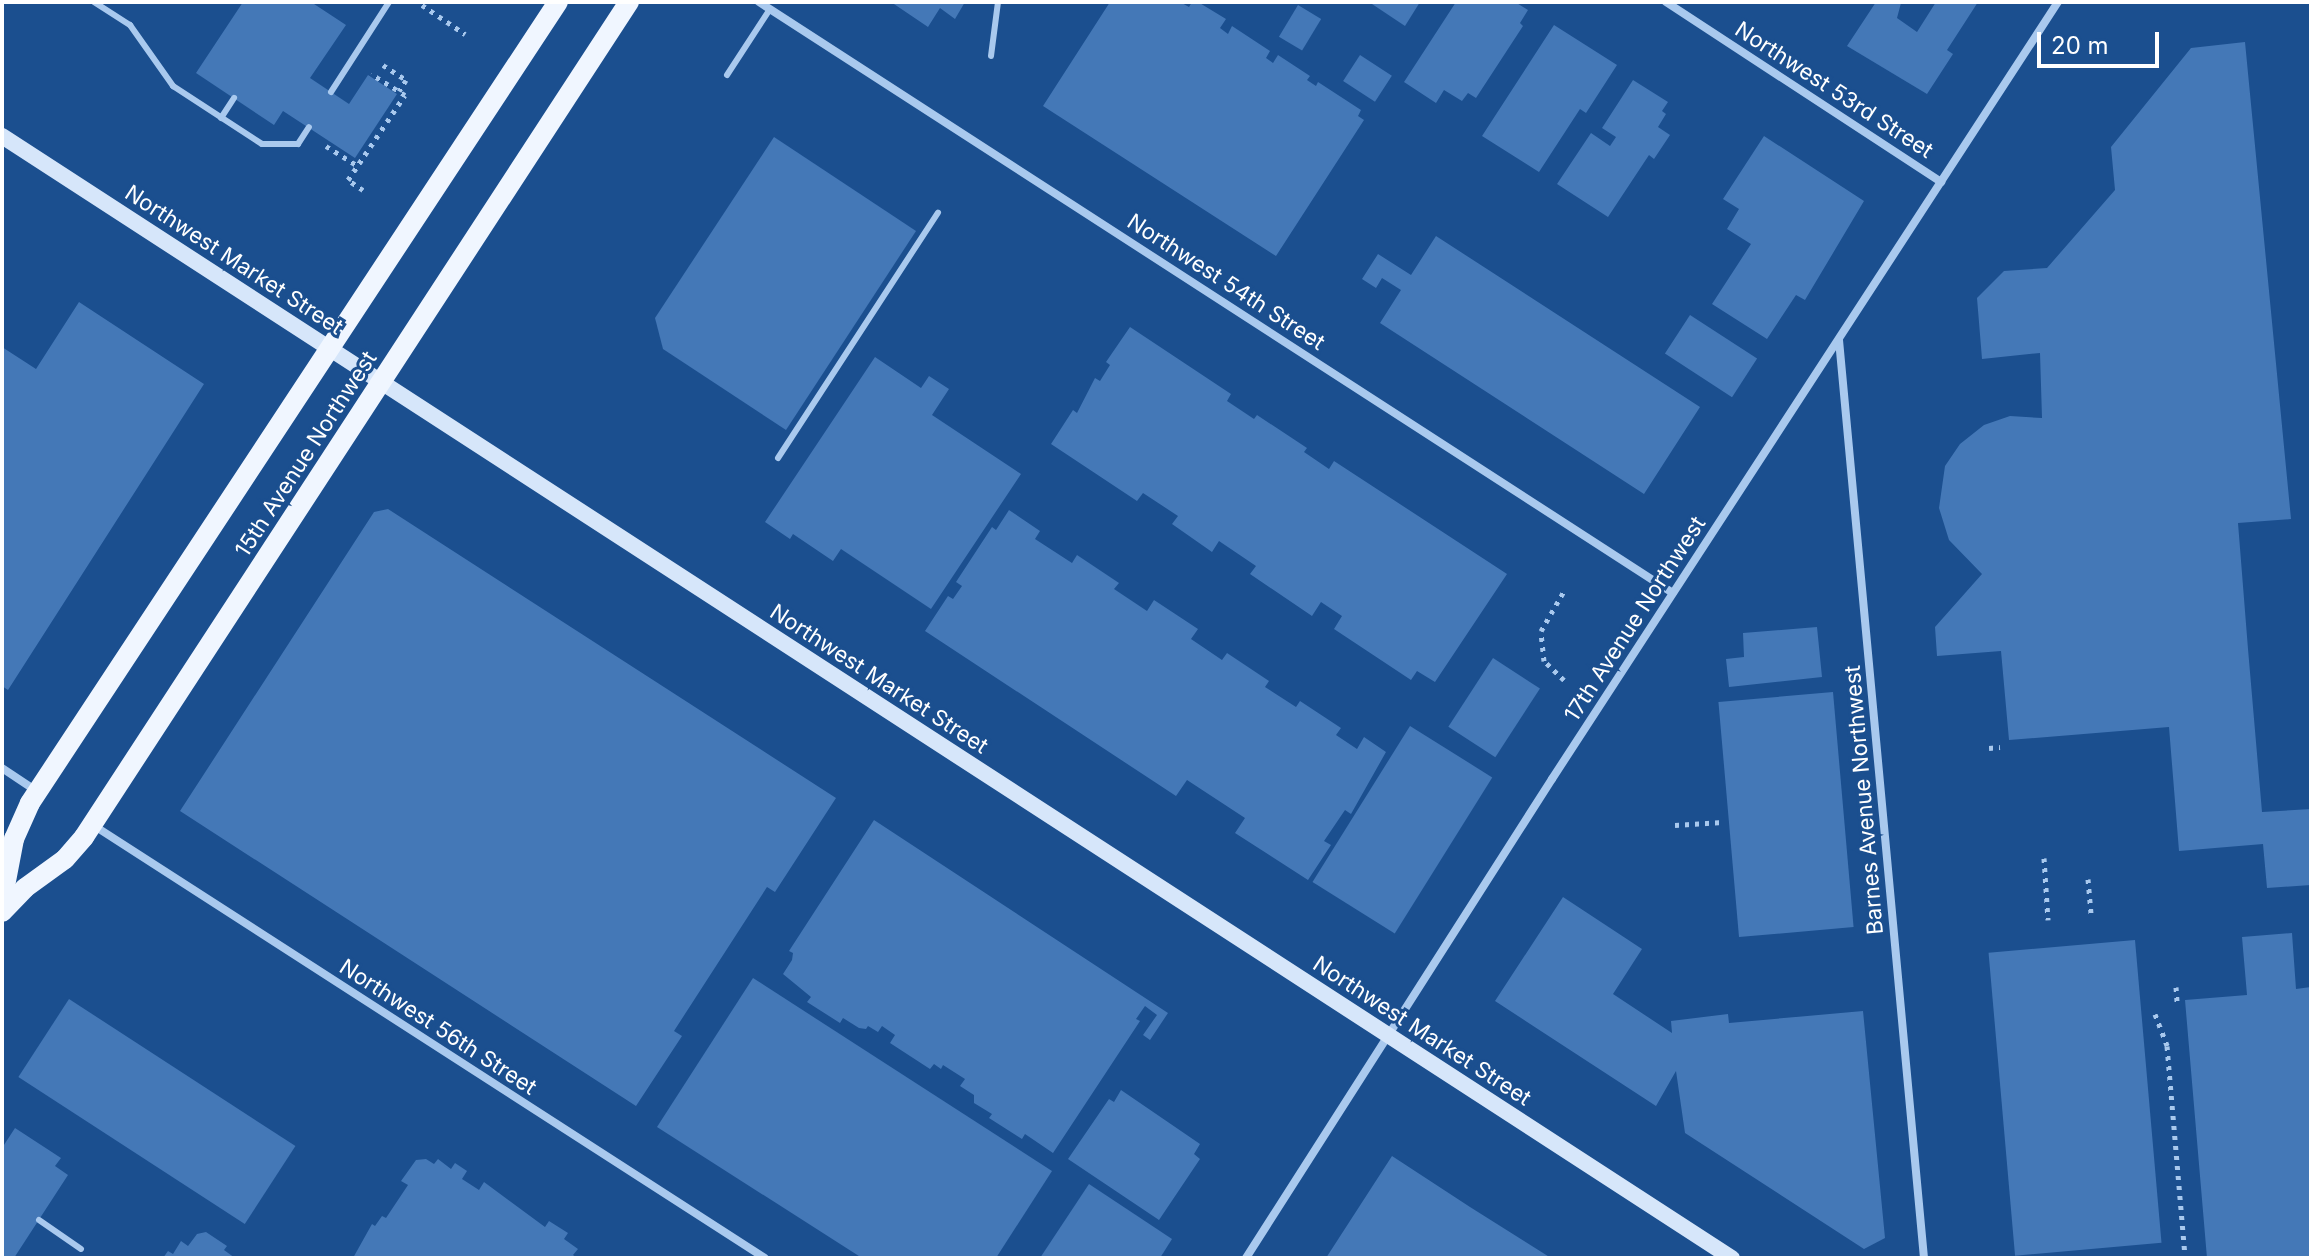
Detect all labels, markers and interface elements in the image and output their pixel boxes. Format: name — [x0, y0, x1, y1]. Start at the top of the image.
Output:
street label: Northwest 53rd Street — [1730, 16, 1938, 164]
scale bar — [2041, 16, 2163, 66]
text: 20 m — [2051, 31, 2109, 60]
street label: Northwest Market Street — [120, 180, 348, 340]
street label: Northwest 54th Street — [1122, 208, 1330, 356]
street label: 15th Avenue Northwest — [230, 346, 382, 562]
street label: 17th Avenue Northwest — [1559, 512, 1711, 726]
street label: Northwest Market Street — [765, 599, 993, 759]
street label: Barnes Avenue Northwest — [1839, 664, 1889, 936]
street label: Northwest Market Street — [1308, 951, 1536, 1111]
street label: Northwest 56th Street — [335, 953, 541, 1101]

